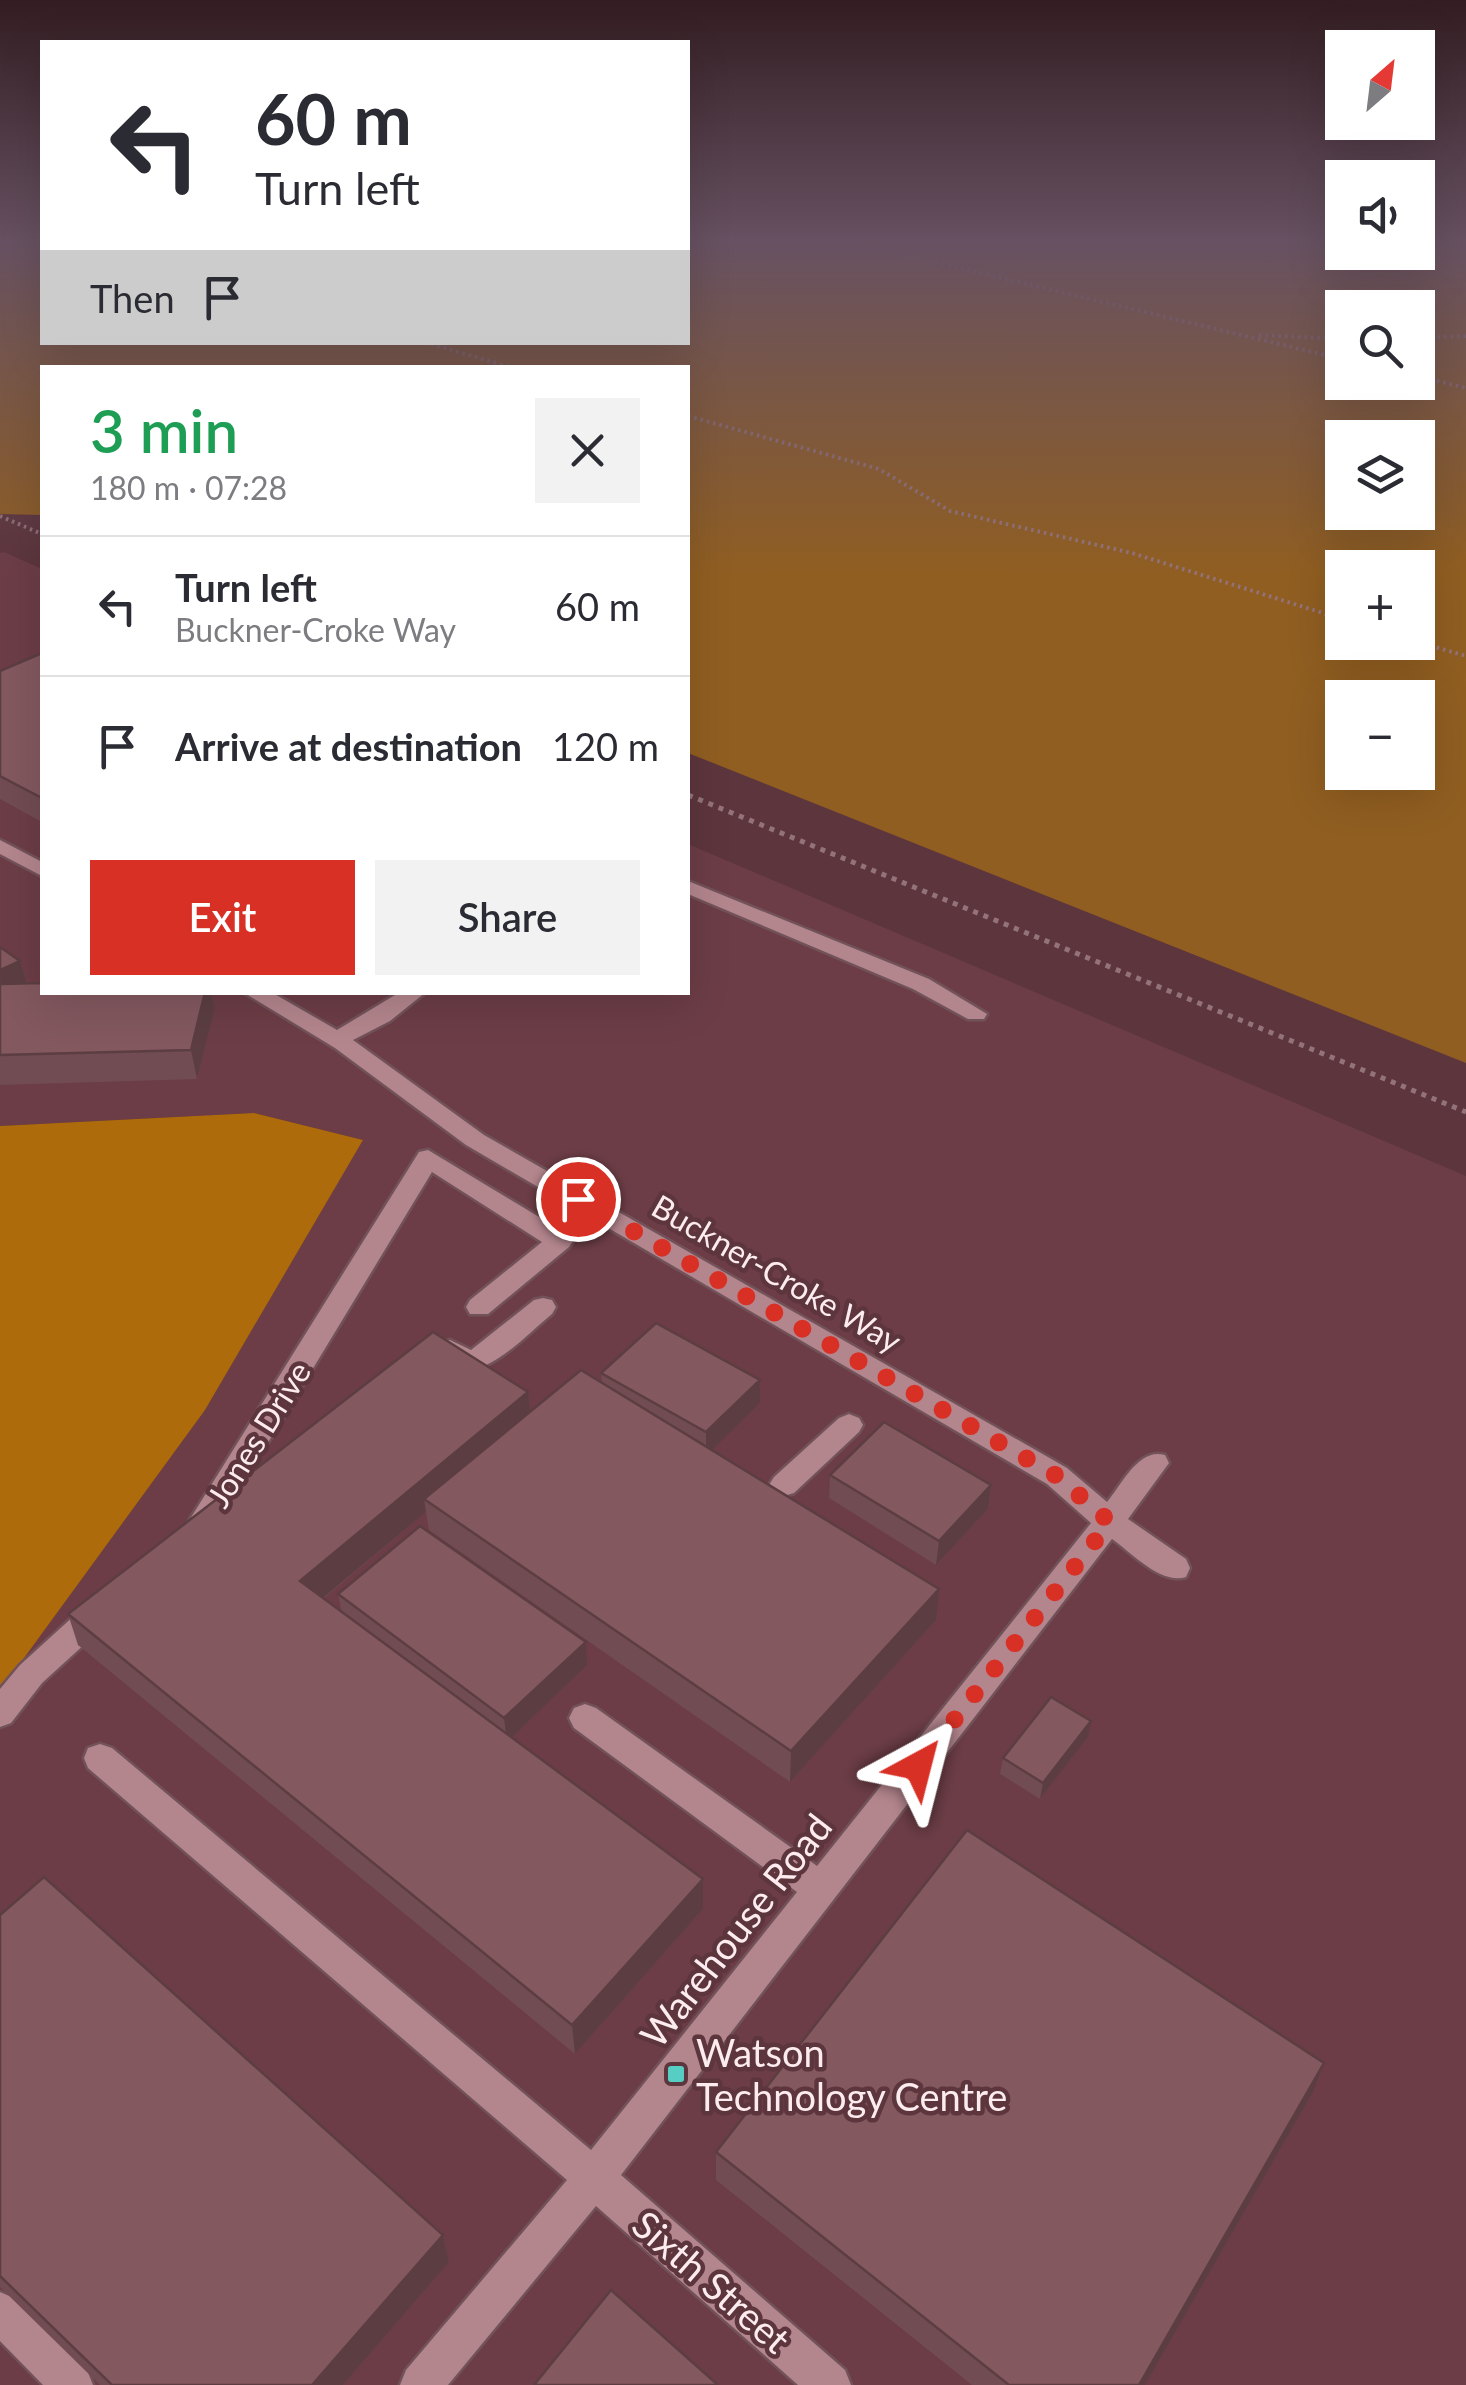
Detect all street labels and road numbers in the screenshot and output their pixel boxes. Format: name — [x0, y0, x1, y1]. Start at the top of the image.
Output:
street label: Buckner-Croke Way — [646, 1186, 909, 1360]
street label: Jones Drive — [198, 1354, 318, 1514]
street label: Warehouse Road — [630, 1804, 840, 2056]
street label: Sixth Street — [624, 2200, 800, 2362]

